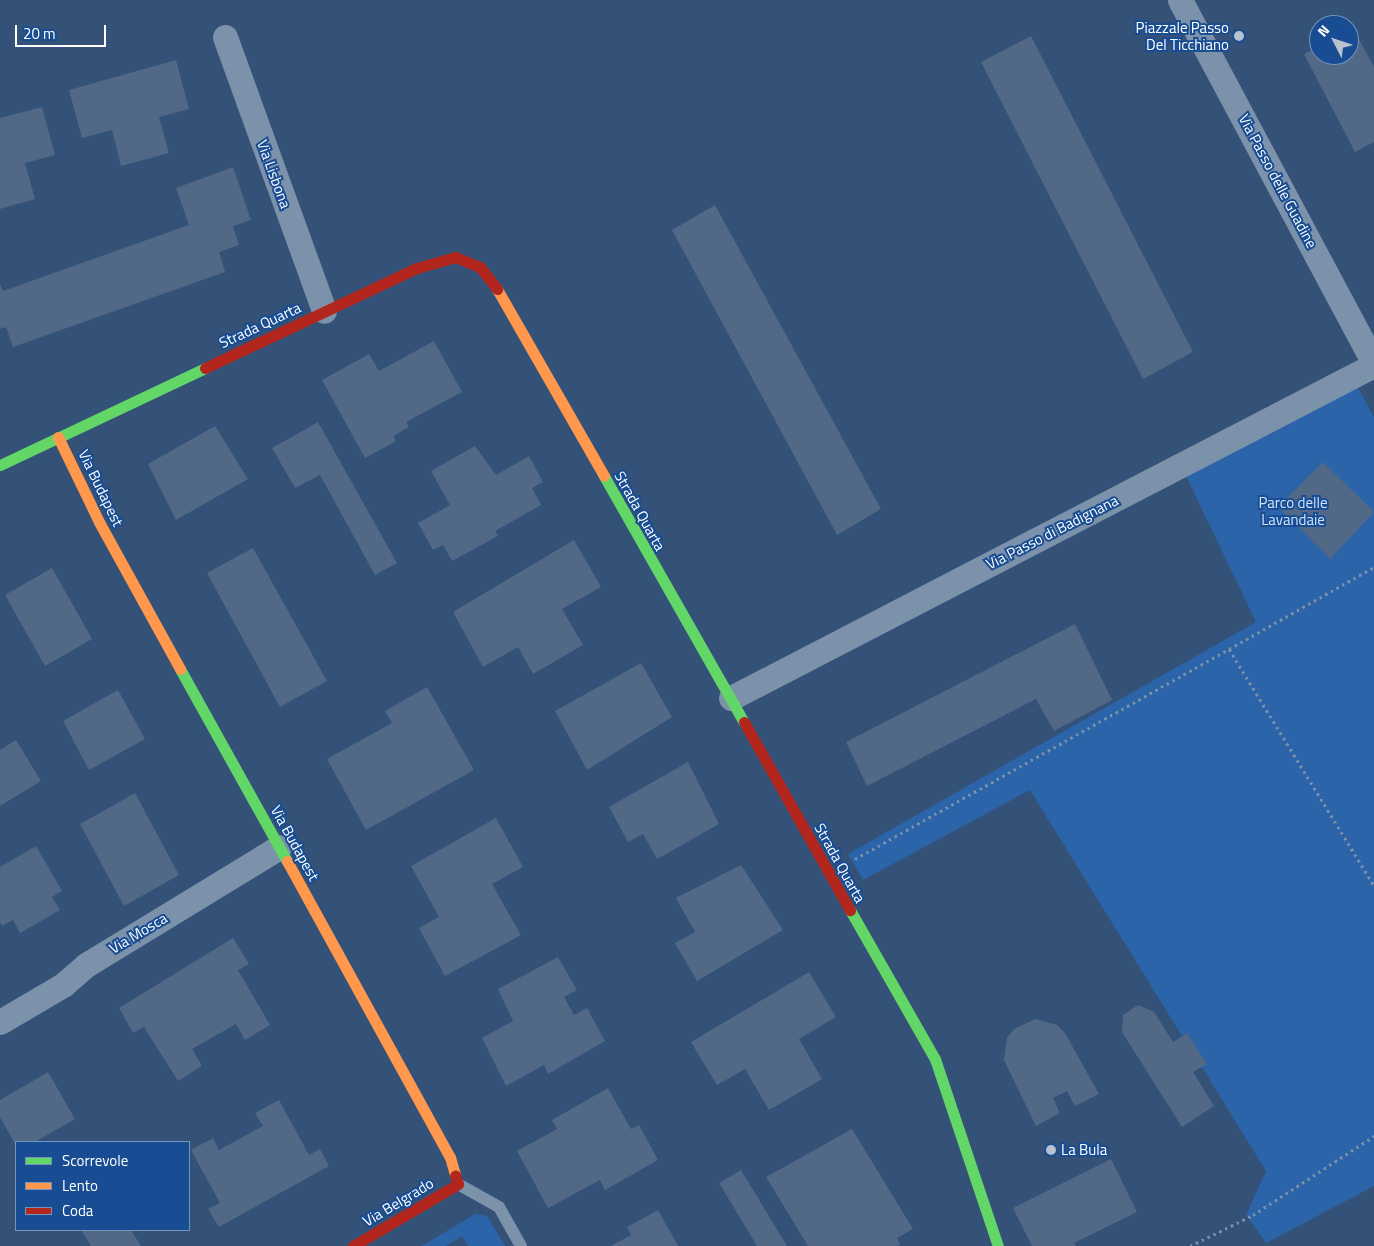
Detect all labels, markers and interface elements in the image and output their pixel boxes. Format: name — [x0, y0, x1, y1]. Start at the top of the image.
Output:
scale bar — [18, 15, 109, 47]
north arrow — [1309, 15, 1359, 65]
place label: Piazzale Passo Del Ticchiano — [1136, 18, 1229, 53]
text: N — [1312, 20, 1334, 41]
text: 20 m — [23, 22, 56, 45]
marker: Piazzale Passo Del Ticchiano — [1233, 30, 1245, 42]
street label: Via Passo delle Guadine — [1235, 111, 1321, 251]
street label: Via Lisbona — [253, 137, 295, 211]
street label: Strada Quarta — [216, 298, 304, 352]
street label: Via Budapest — [75, 447, 127, 529]
street label: Strada Quarta — [611, 468, 669, 554]
street label: Via Passo di Badignana — [983, 491, 1121, 573]
park label: Parco delle Lavandaie — [1258, 493, 1328, 528]
street label: Via Budapest — [267, 802, 323, 884]
street label: Strada Quarta — [811, 820, 869, 906]
street label: Via Mosca — [106, 909, 170, 957]
legend — [15, 1141, 190, 1231]
place label: La Bula — [1061, 1141, 1107, 1159]
marker: La Bula — [1045, 1144, 1057, 1156]
text: Scorrevole — [62, 1149, 128, 1172]
text: Lento — [62, 1174, 98, 1197]
street label: Via Belgrado — [359, 1174, 437, 1230]
text: Coda — [62, 1199, 93, 1222]

